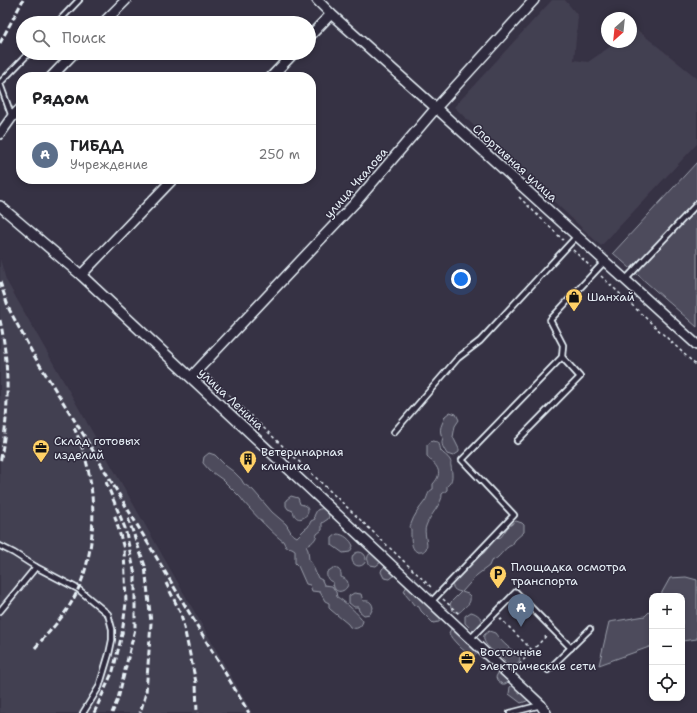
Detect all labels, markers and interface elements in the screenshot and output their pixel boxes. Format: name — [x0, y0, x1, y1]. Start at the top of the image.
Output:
north arrow — [601, 12, 637, 48]
search box — [16, 16, 316, 60]
icon: search — [30, 27, 52, 49]
text: Поиск — [62, 28, 106, 48]
text: Рядом — [32, 87, 89, 109]
street label: Спортивная улица — [469, 121, 561, 206]
text: ГИБДД — [70, 136, 124, 156]
street label: улица Чкалова — [321, 144, 392, 222]
text: A — [40, 146, 50, 163]
text: 250 m — [259, 146, 300, 163]
text: Учреждение — [70, 156, 148, 173]
your location — [451, 269, 471, 289]
shop icon: Шанхай — [564, 287, 584, 312]
place label: Шанхай — [587, 289, 635, 305]
street label: улица Ленина — [195, 364, 268, 434]
place label: Склад готовых изделий — [54, 433, 140, 463]
office icon: Склад готовых изделий — [31, 438, 51, 463]
place label: Ветеринарная клиника — [261, 444, 344, 474]
building icon: Ветеринарная клиника — [238, 449, 258, 474]
place label: Площадка осмотра транспорта — [511, 559, 627, 589]
parking icon: Площадка осмотра транспорта — [488, 564, 508, 589]
map controls — [649, 593, 685, 701]
button: + — [649, 593, 685, 629]
pin: A — [508, 594, 534, 627]
button: − — [649, 629, 685, 665]
place label: Восточные электрические сети — [480, 644, 596, 674]
office icon: Восточные электрические сети — [457, 649, 477, 674]
button: locate — [649, 665, 685, 701]

